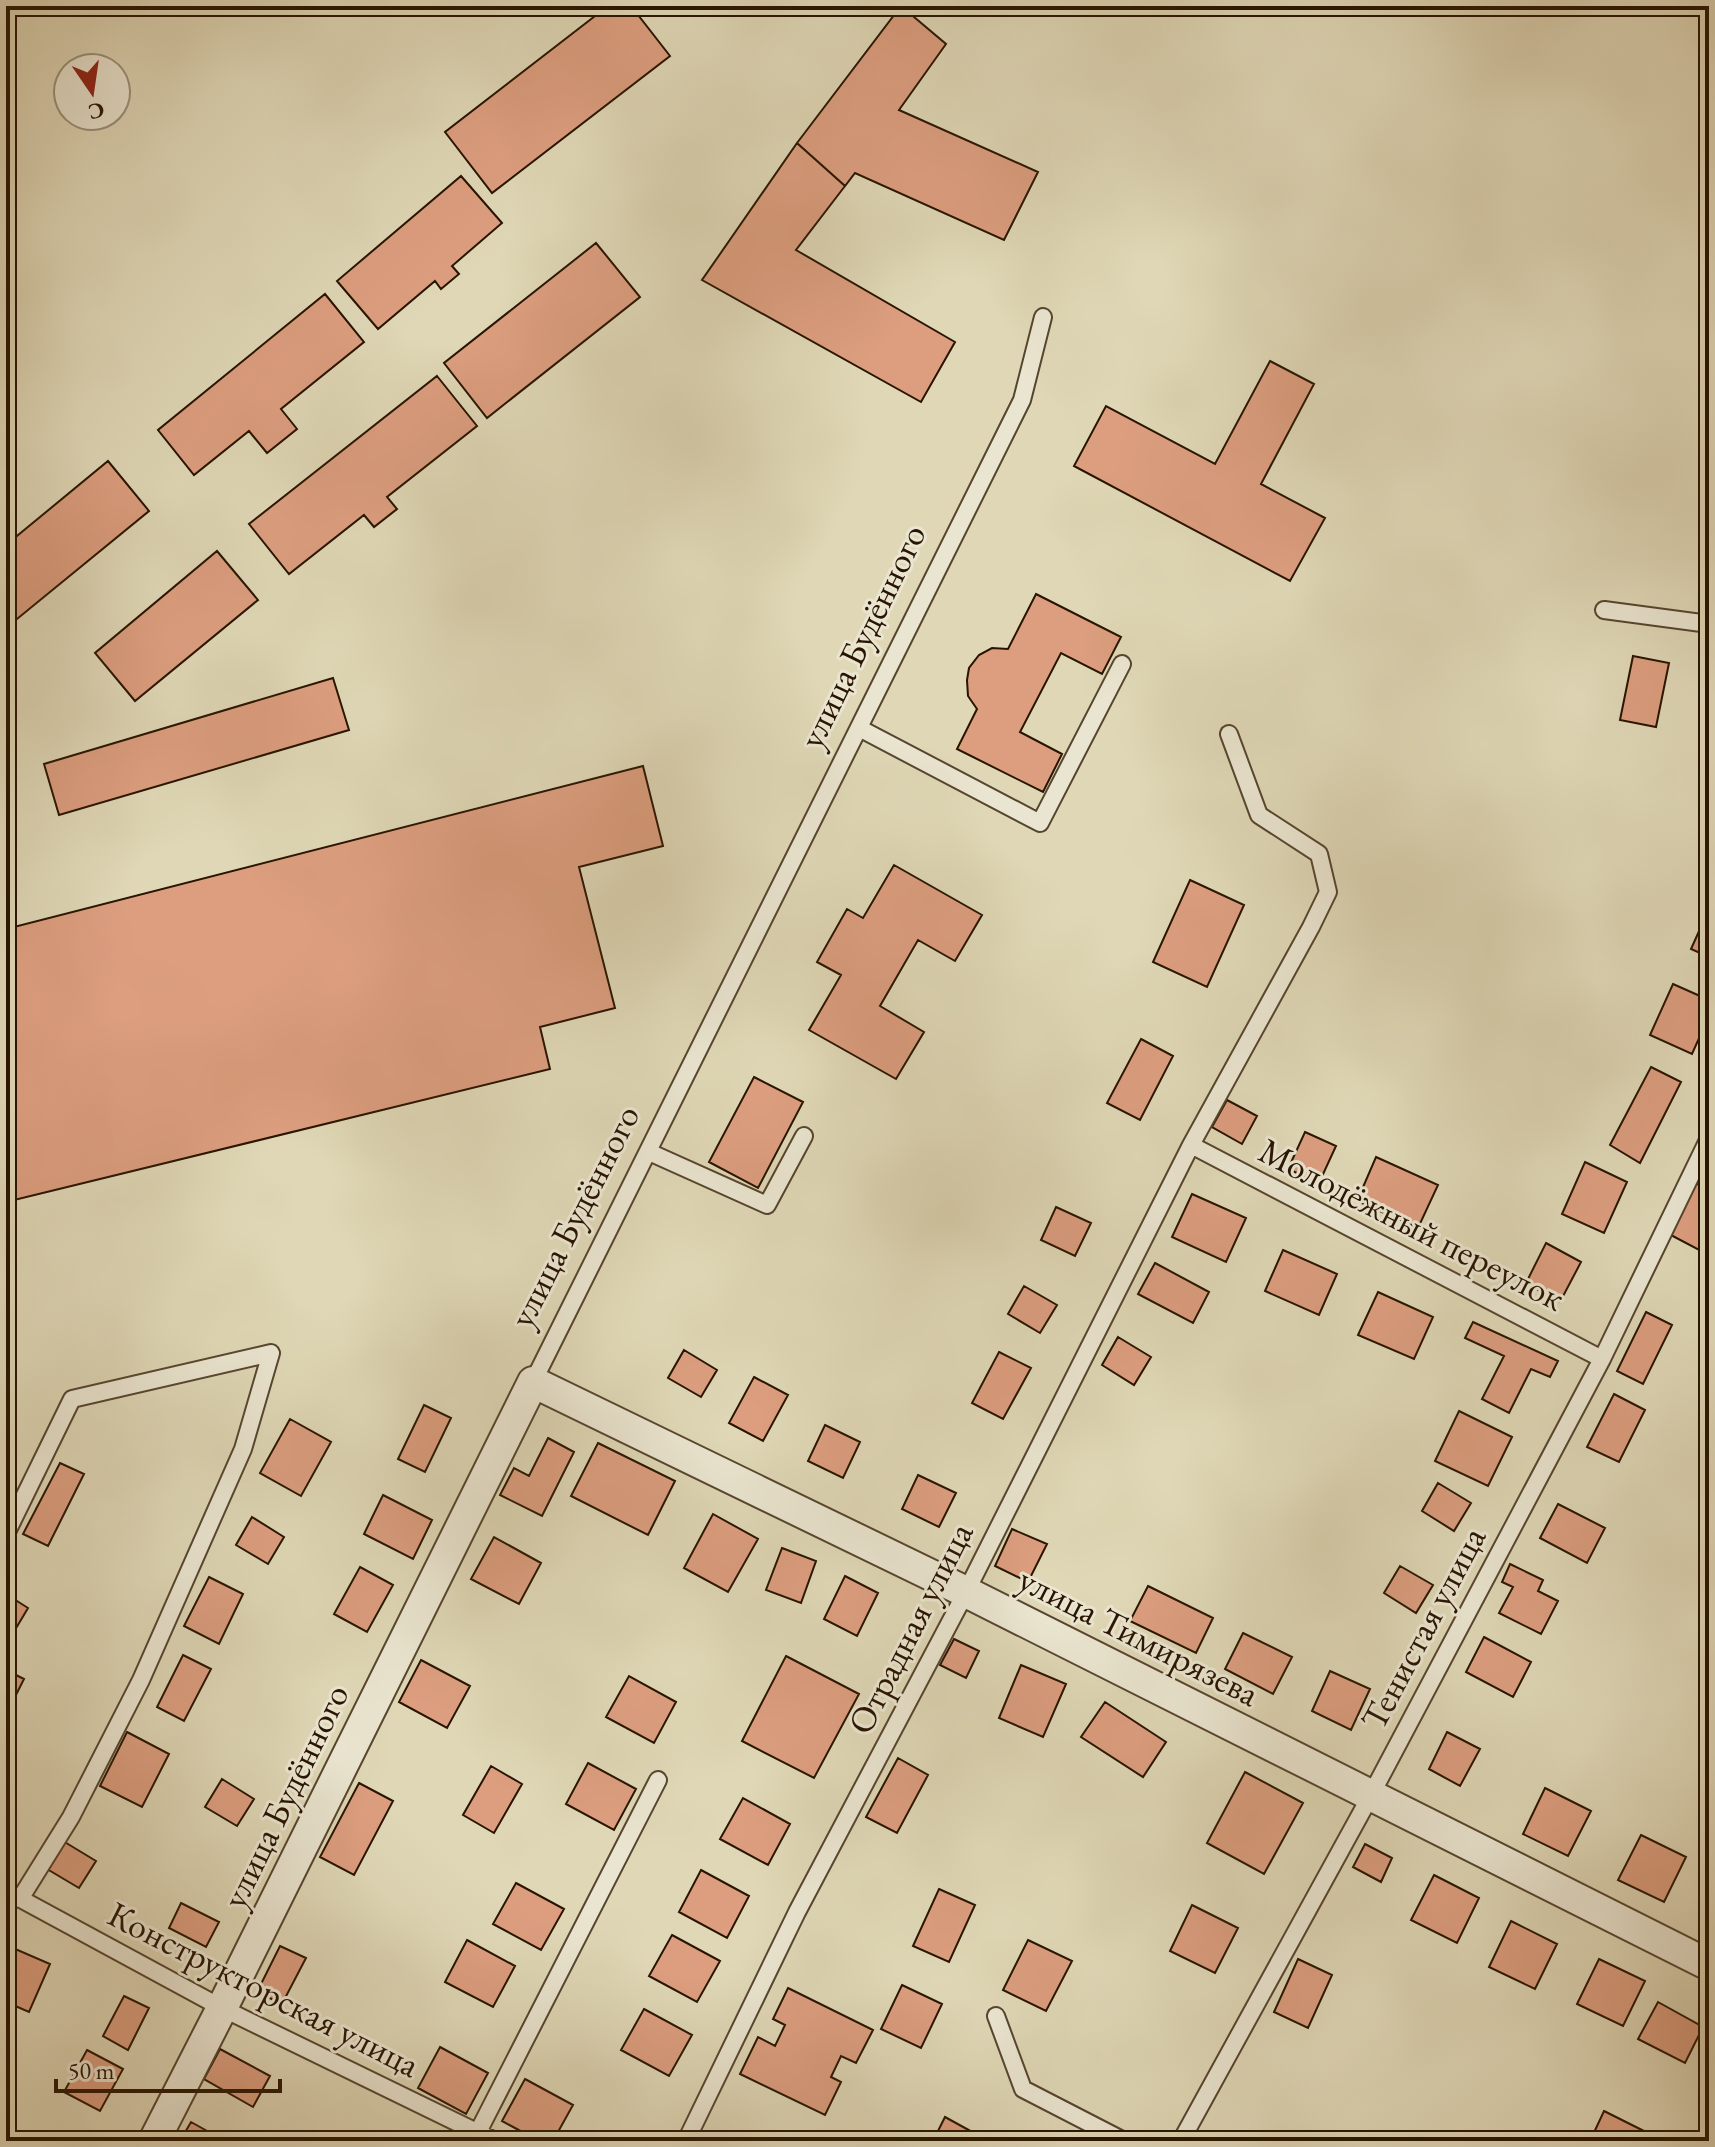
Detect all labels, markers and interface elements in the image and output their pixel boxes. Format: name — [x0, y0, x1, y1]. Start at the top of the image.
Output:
north arrow — [52, 52, 132, 132]
text: С — [86, 95, 107, 127]
street label: улица Будённого — [787, 516, 937, 756]
street label: улица Будённого — [498, 1097, 650, 1335]
street label: Молодёжный переулок — [1251, 1127, 1573, 1321]
street label: Отрадная улица — [837, 1514, 984, 1742]
street label: Тенистая улица — [1350, 1518, 1496, 1738]
street label: улица Тимирязева — [1011, 1555, 1268, 1717]
street label: улица Будённого — [210, 1676, 360, 1916]
street label: Конструкторская улица — [100, 1890, 428, 2088]
scale bar — [56, 2043, 280, 2093]
text: 50 m — [68, 2055, 115, 2086]

